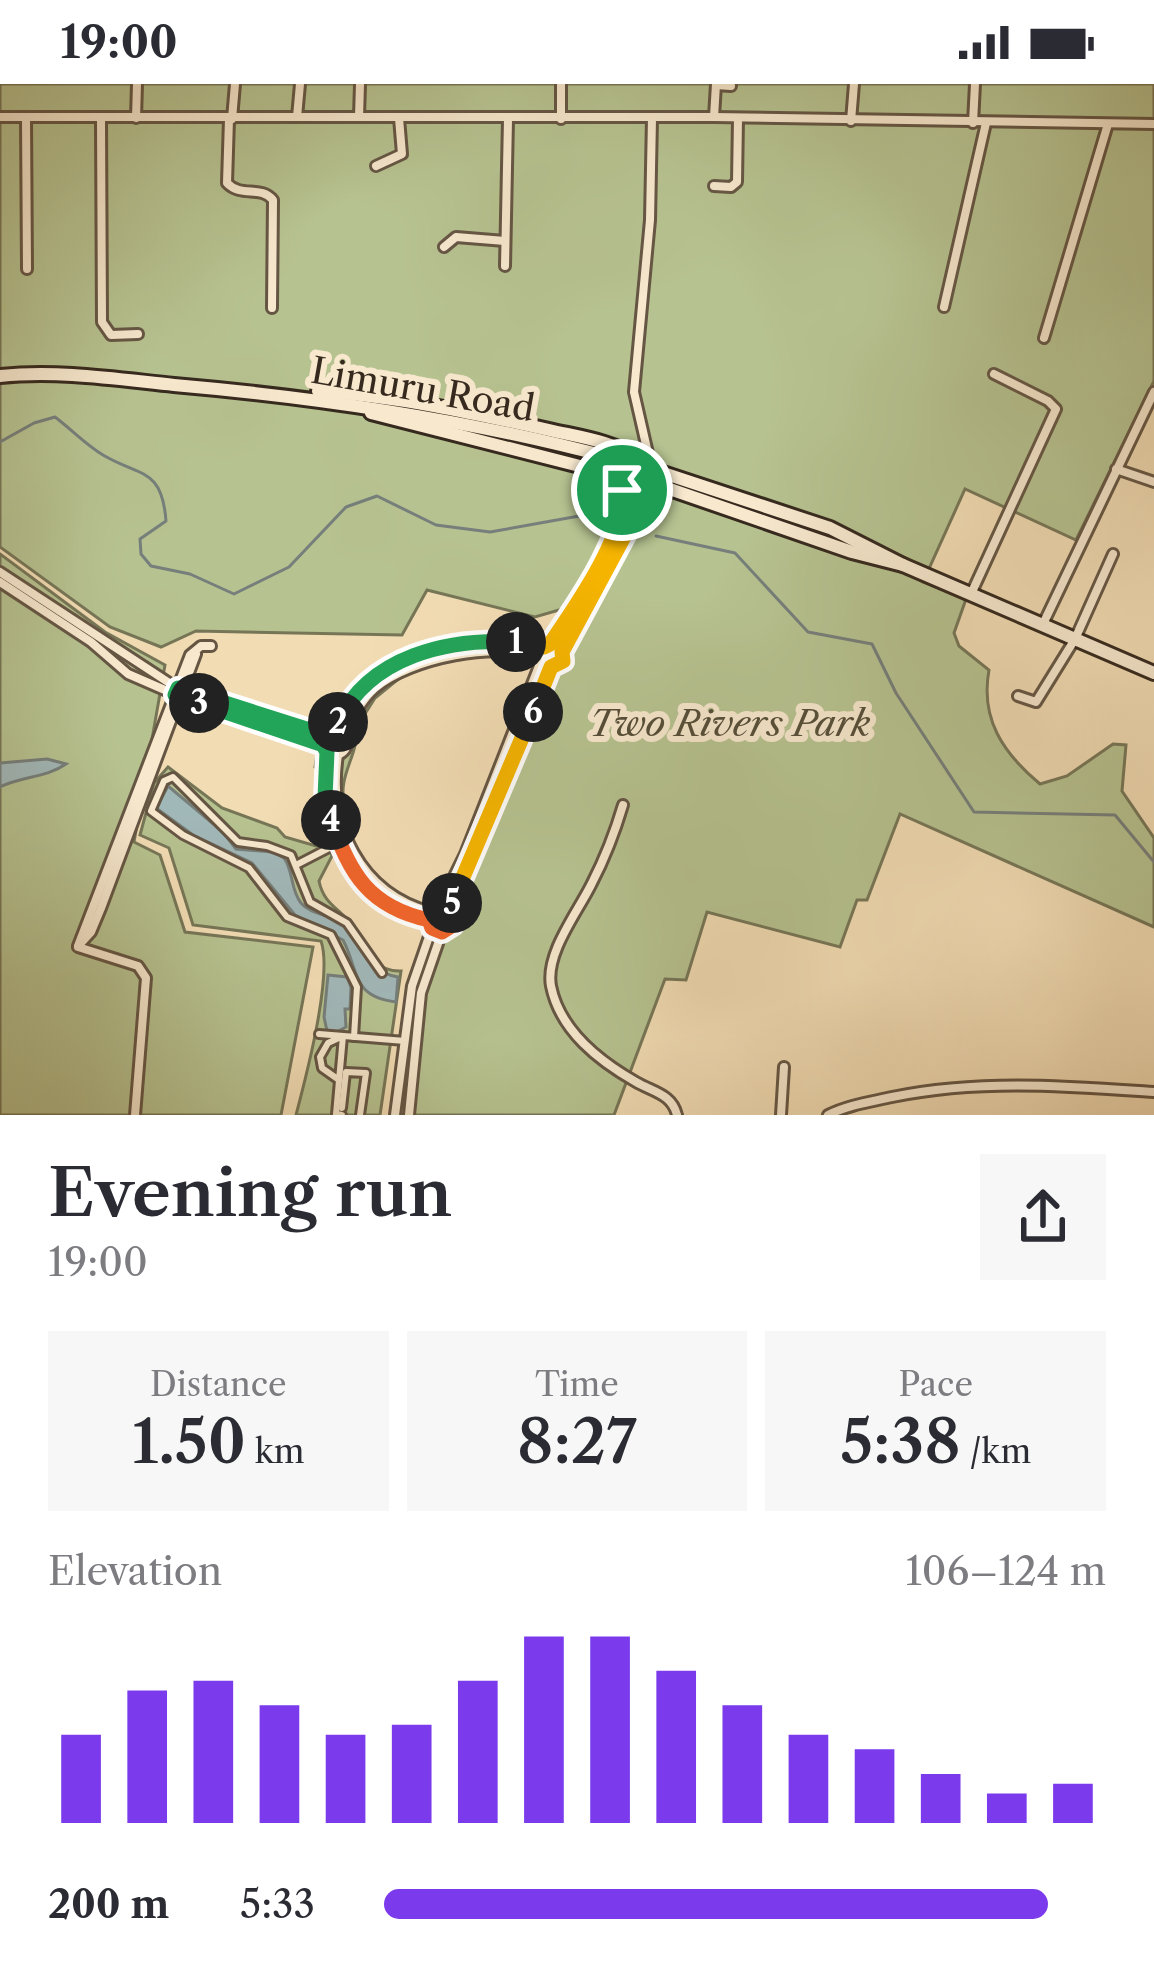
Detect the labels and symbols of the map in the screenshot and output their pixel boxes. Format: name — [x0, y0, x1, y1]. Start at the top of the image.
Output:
street label: Limuru Road — [308, 348, 538, 430]
pin — [571, 439, 673, 541]
pin: 1 — [486, 612, 546, 672]
pin: 3 — [169, 673, 229, 733]
pin: 6 — [503, 682, 563, 742]
pin: 2 — [308, 692, 368, 752]
park label: Two Rivers Park — [590, 701, 871, 745]
pin: 4 — [301, 790, 361, 850]
pin: 5 — [422, 873, 482, 933]

